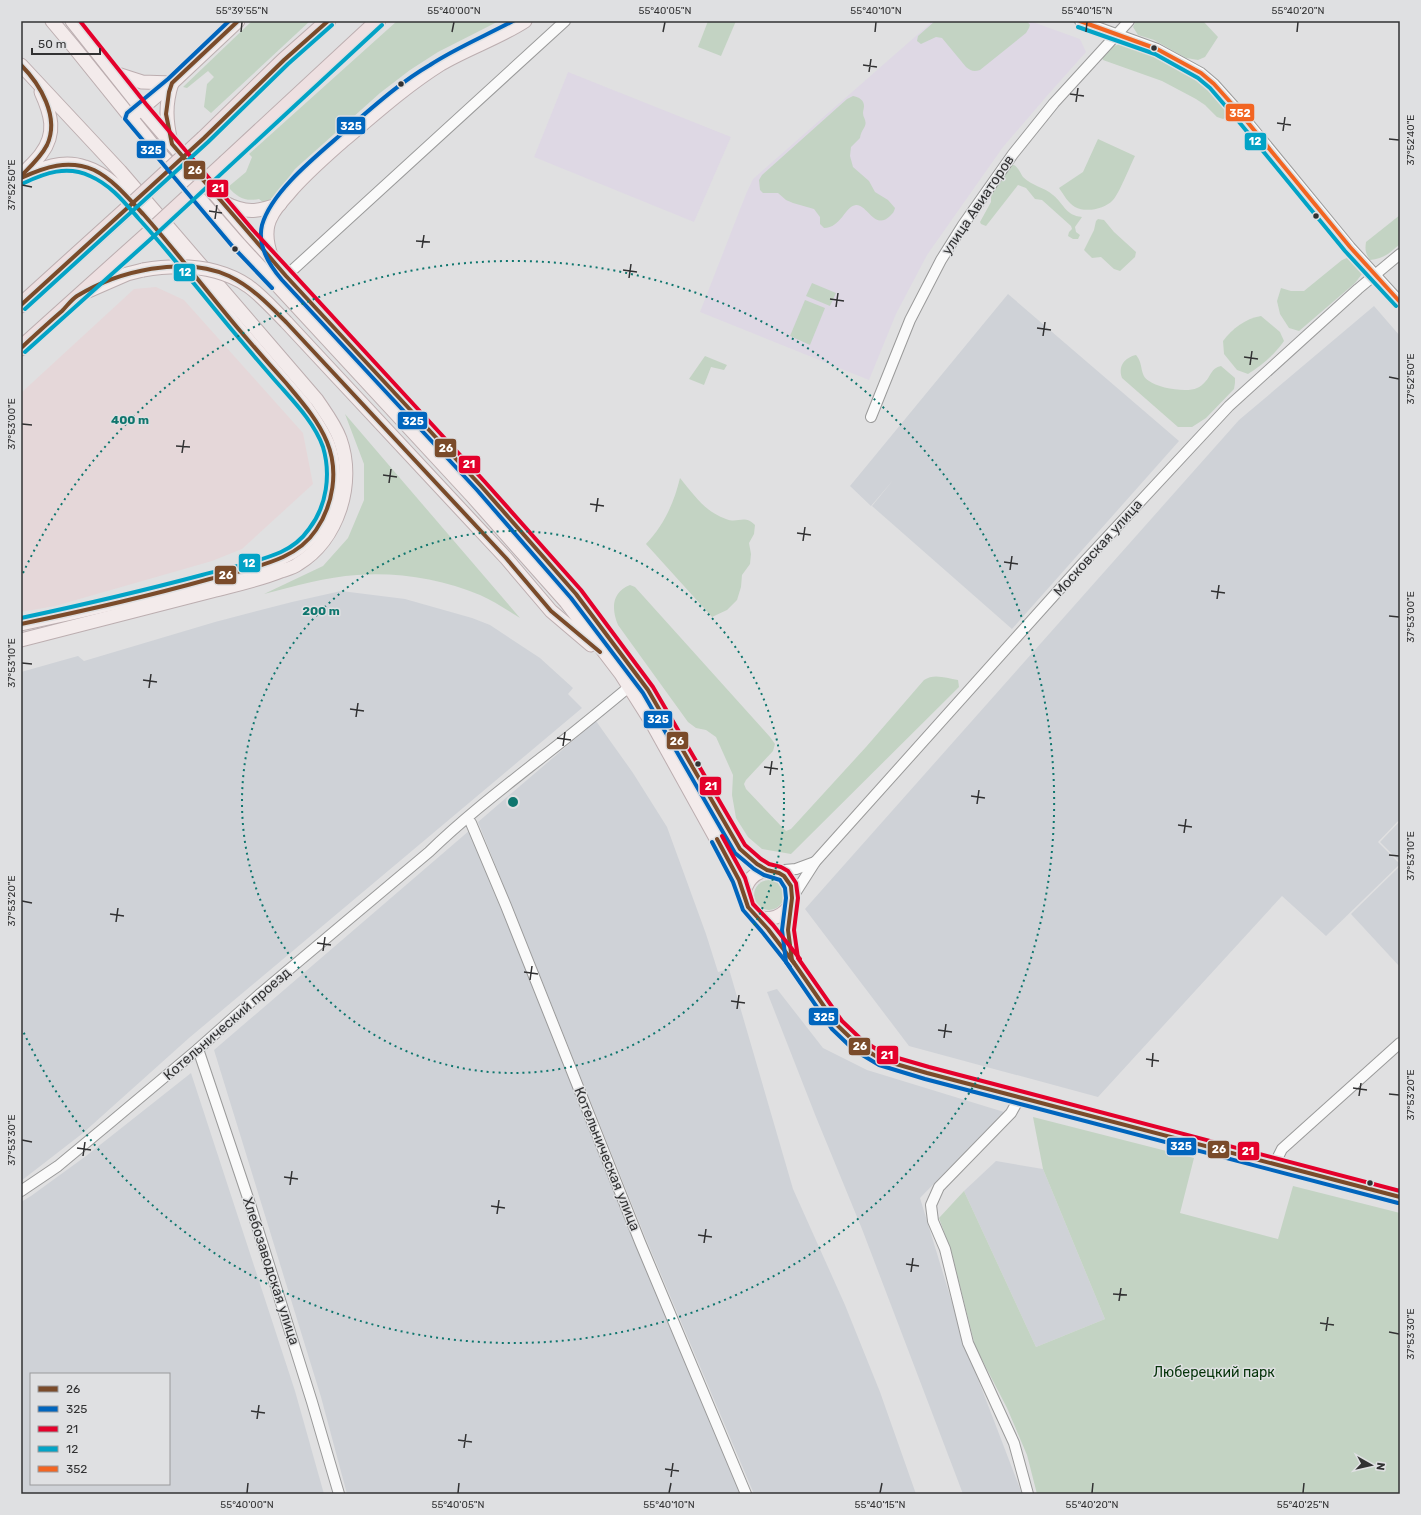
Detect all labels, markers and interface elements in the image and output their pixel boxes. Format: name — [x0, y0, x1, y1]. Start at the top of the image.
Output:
text: 55°39'55"N — [216, 5, 268, 17]
text: 55°40'00"N — [427, 5, 481, 17]
text: 55°40'05"N — [638, 5, 692, 17]
text: 55°40'10"N — [850, 5, 902, 17]
text: 55°40'15"N — [1062, 5, 1113, 17]
text: 55°40'20"N — [1272, 5, 1325, 17]
scale bar — [32, 30, 100, 56]
text: 50 m — [38, 37, 66, 51]
unlabelled marker — [1149, 43, 1159, 53]
unlabelled marker — [396, 79, 406, 89]
line badge: 352 — [1225, 103, 1255, 122]
text: 352 — [1229, 107, 1251, 120]
text: 37°52'40"E — [1405, 115, 1417, 165]
line badge: 325 — [336, 116, 366, 135]
text: 325 — [340, 120, 362, 133]
line badge: 12 — [1244, 132, 1267, 151]
text: 12 — [1249, 135, 1261, 148]
line badge: 325 — [136, 140, 166, 159]
text: 325 — [140, 144, 162, 157]
street label: улица Авиаторов — [938, 152, 1018, 258]
text: 37°52'50"E — [6, 159, 18, 211]
line badge: 26 — [183, 160, 206, 180]
text: 26 — [188, 164, 202, 177]
line badge: 21 — [206, 179, 229, 198]
text: 21 — [212, 182, 224, 195]
unlabelled marker — [1311, 211, 1321, 221]
unlabelled marker — [230, 244, 240, 254]
line badge: 12 — [173, 263, 196, 282]
text: 12 — [179, 266, 191, 279]
text: 37°52'50"E — [1405, 353, 1417, 405]
text: 37°53'00"E — [6, 398, 18, 450]
line badge: 325 — [397, 411, 428, 430]
text: 400 m — [111, 413, 149, 427]
text: 325 — [402, 415, 424, 428]
line badge: 26 — [434, 438, 457, 458]
text: 26 — [439, 442, 453, 455]
line badge: 21 — [458, 455, 481, 474]
text: 21 — [463, 458, 475, 471]
street label: Московская улица — [1050, 496, 1146, 600]
line badge: 12 — [238, 553, 261, 573]
text: 12 — [243, 557, 255, 570]
line badge: 26 — [214, 565, 237, 585]
text: 26 — [219, 569, 233, 582]
text: 37°53'00"E — [1405, 591, 1417, 643]
text: 200 m — [302, 604, 340, 618]
text: 37°53'10"E — [6, 638, 18, 688]
line badge: 325 — [643, 710, 673, 729]
text: 325 — [647, 713, 669, 726]
line badge: 26 — [666, 731, 689, 750]
text: 26 — [670, 735, 684, 748]
unlabelled marker — [693, 759, 703, 769]
line badge: 21 — [699, 776, 722, 796]
text: 21 — [705, 780, 717, 793]
centre of rings — [506, 795, 520, 809]
text: 37°53'10"E — [1405, 831, 1417, 881]
text: 37°53'20"E — [6, 875, 18, 927]
street label: Котельнический проезд — [160, 964, 294, 1084]
line badge: 325 — [808, 1007, 839, 1026]
text: 325 — [813, 1011, 835, 1024]
line badge: 26 — [848, 1037, 871, 1056]
text: 26 — [853, 1040, 867, 1053]
line badge: 21 — [876, 1045, 899, 1065]
text: 21 — [881, 1049, 893, 1062]
text: 37°53'20"E — [1405, 1069, 1417, 1121]
street label: Котельническая улица — [570, 1085, 644, 1233]
text: 37°53'30"E — [6, 1114, 18, 1166]
line badge: 325 — [1166, 1137, 1197, 1156]
text: 325 — [1170, 1140, 1192, 1153]
line badge: 26 — [1207, 1140, 1230, 1159]
line badge: 21 — [1237, 1141, 1260, 1161]
text: 26 — [1212, 1143, 1226, 1156]
text: 21 — [1242, 1145, 1254, 1158]
unlabelled marker — [1365, 1178, 1375, 1188]
street label: Хлебозаводская улица — [239, 1195, 303, 1347]
text: 37°53'30"E — [1405, 1308, 1417, 1360]
park label: Люберецкий парк — [1153, 1364, 1275, 1381]
legend — [30, 1373, 170, 1485]
text: 26 — [66, 1382, 80, 1396]
text: 325 — [66, 1402, 87, 1416]
text: 21 — [66, 1422, 78, 1436]
text: 12 — [66, 1442, 78, 1456]
north arrow — [1351, 1445, 1391, 1485]
text: N — [1373, 1461, 1387, 1471]
text: 352 — [66, 1462, 87, 1476]
text: 55°40'00"N — [220, 1499, 274, 1511]
text: 55°40'05"N — [431, 1499, 485, 1511]
text: 55°40'10"N — [643, 1499, 695, 1511]
text: 55°40'15"N — [855, 1499, 906, 1511]
text: 55°40'20"N — [1066, 1499, 1119, 1511]
text: 55°40'25"N — [1277, 1499, 1329, 1511]

